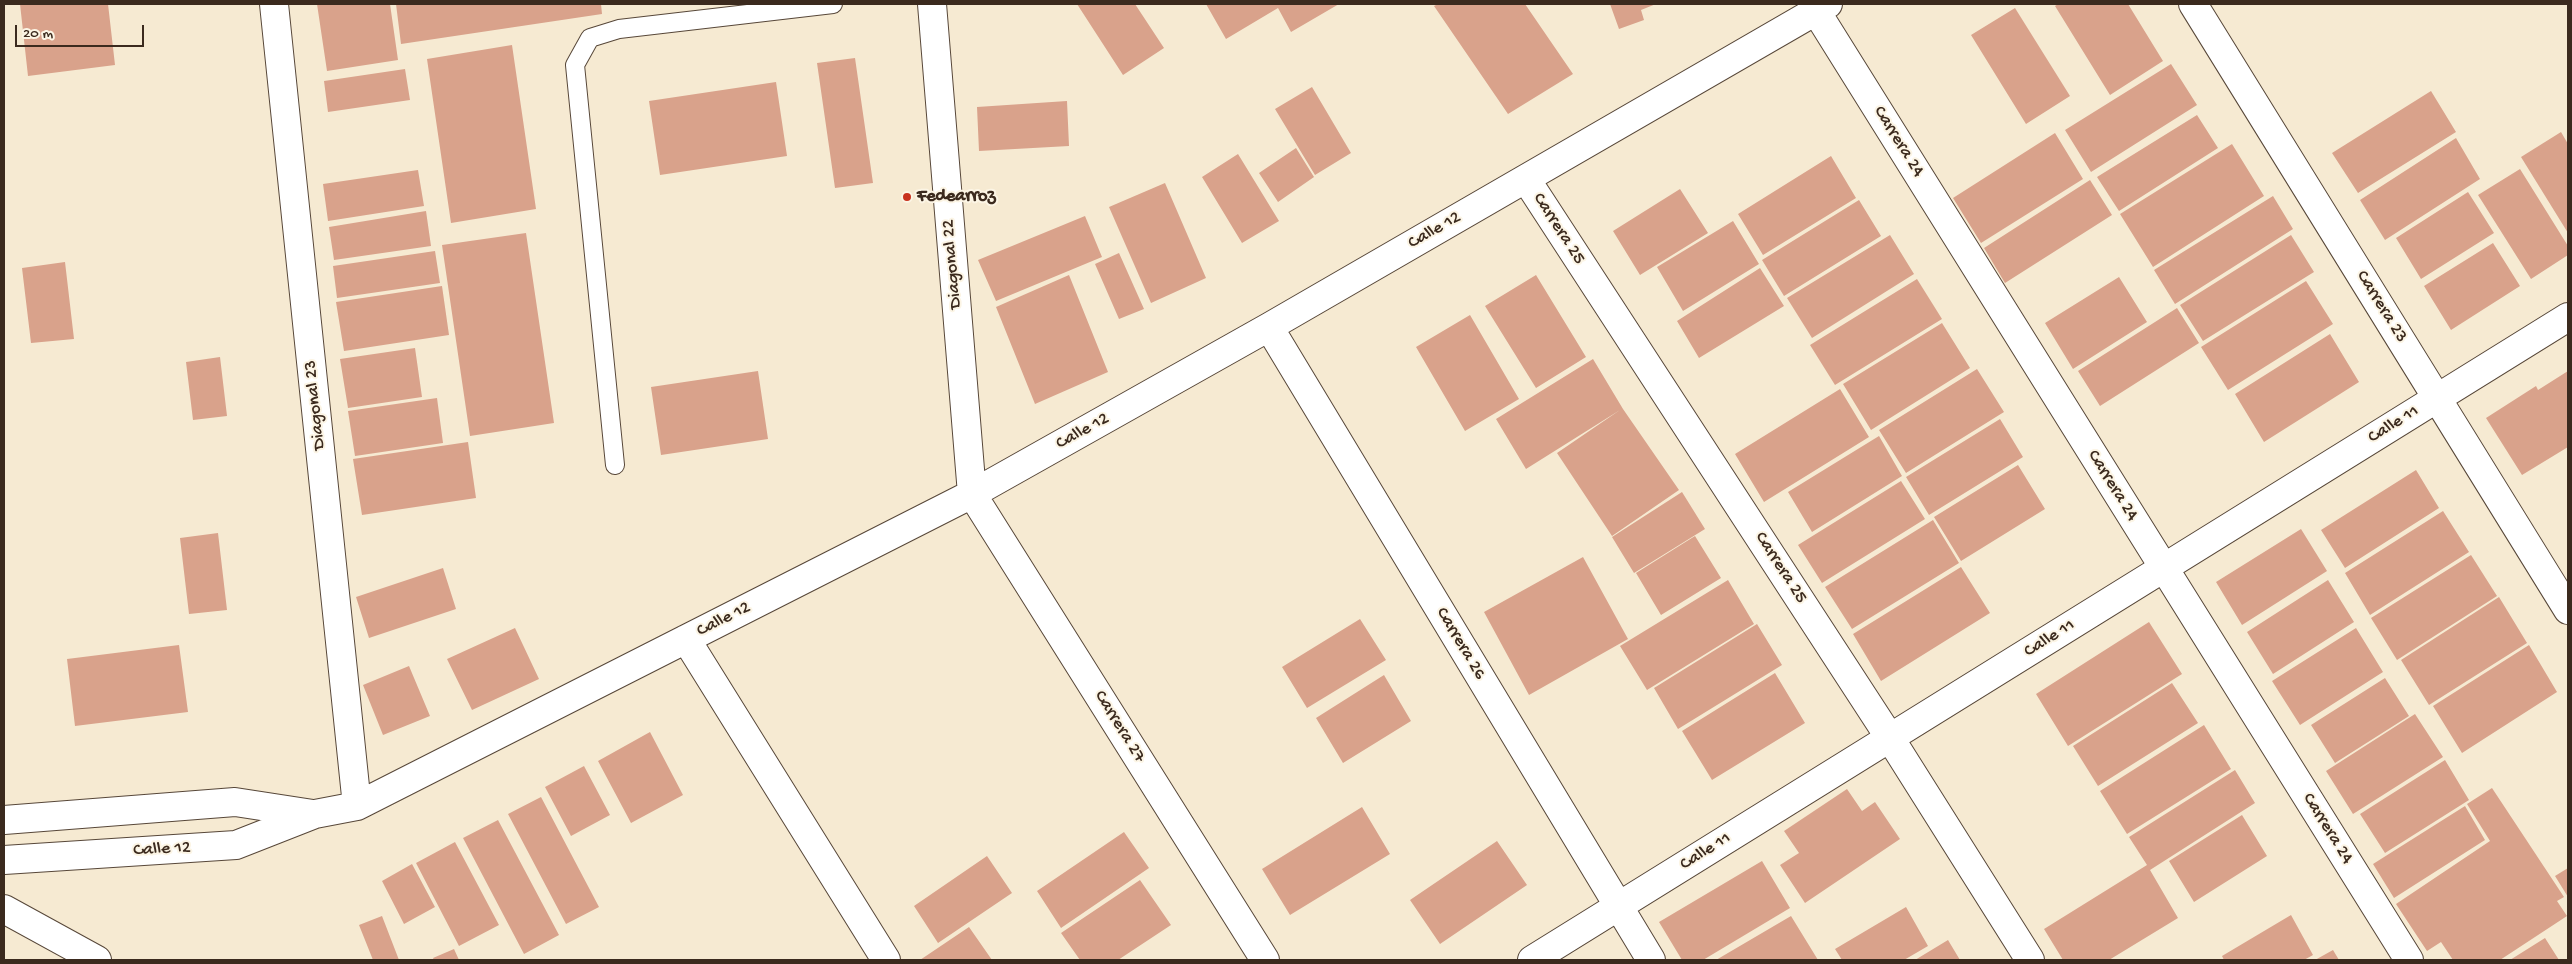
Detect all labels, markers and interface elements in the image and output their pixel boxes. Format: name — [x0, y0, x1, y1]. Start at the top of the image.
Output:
scale bar — [18, 15, 146, 47]
text: 20 m — [23, 25, 53, 43]
street label: Carrera 24 — [1868, 102, 1928, 182]
place label: Fedearroz — [917, 186, 995, 208]
street label: Carrera 25 — [1527, 189, 1589, 269]
marker: Fedearroz — [901, 191, 913, 203]
street label: Calle 12 — [1405, 207, 1465, 255]
street label: Diagonal 22 — [938, 218, 968, 310]
street label: Carrera 23 — [2350, 267, 2412, 347]
street label: Diagonal 23 — [301, 359, 331, 451]
street label: Calle 11 — [2365, 401, 2423, 449]
street label: Calle 12 — [1053, 409, 1113, 455]
street label: Carrera 24 — [2082, 446, 2142, 526]
street label: Carrera 25 — [1749, 528, 1811, 608]
street label: Calle 12 — [694, 597, 754, 643]
street label: Carrera 26 — [1430, 604, 1490, 684]
street label: Calle 11 — [2021, 615, 2079, 663]
street label: Carrera 27 — [1088, 687, 1150, 767]
street label: Carrera 24 — [2297, 789, 2357, 869]
street label: Calle 11 — [1677, 828, 1735, 876]
street label: Calle 12 — [133, 838, 191, 862]

